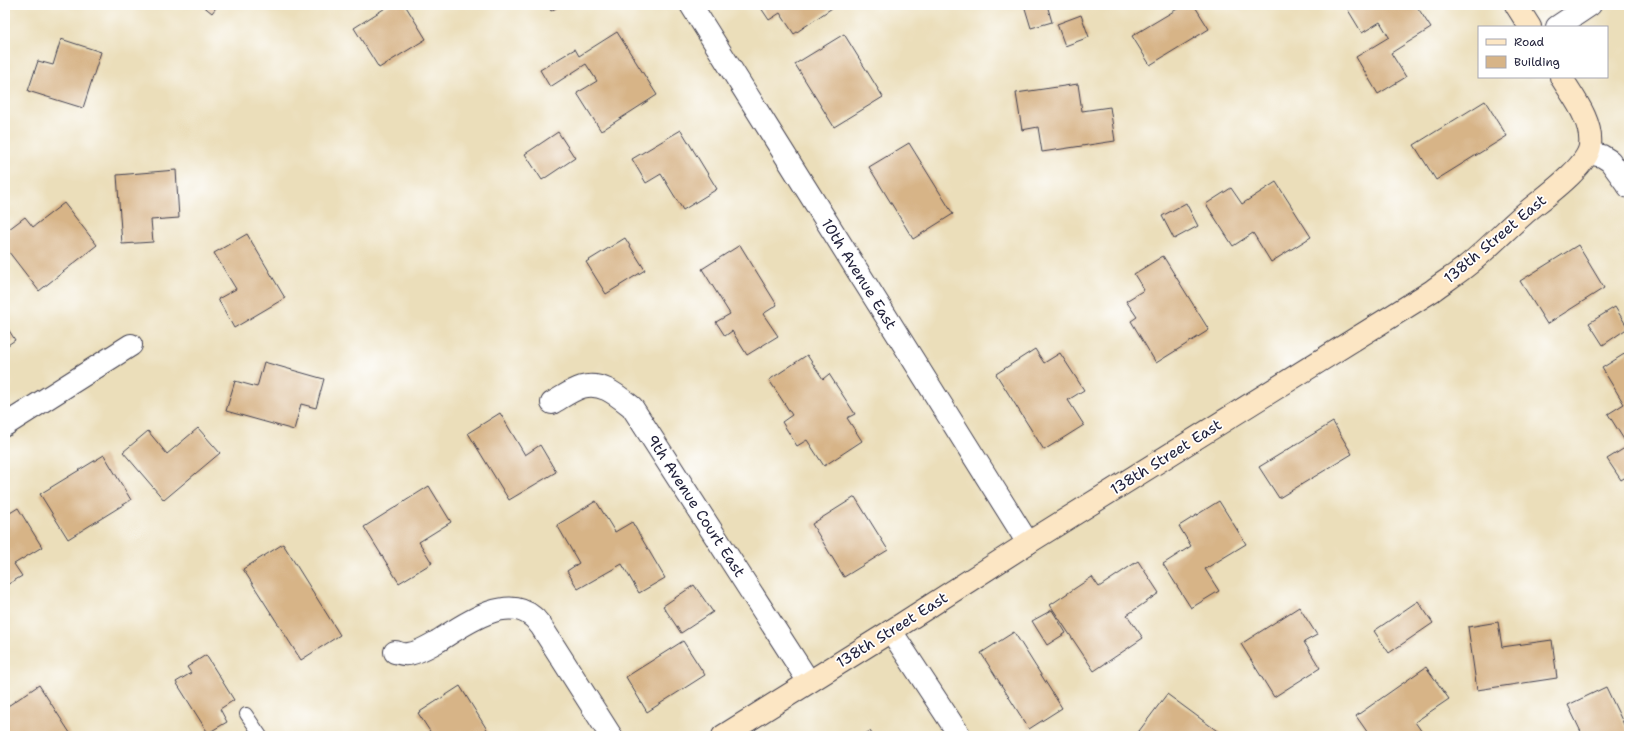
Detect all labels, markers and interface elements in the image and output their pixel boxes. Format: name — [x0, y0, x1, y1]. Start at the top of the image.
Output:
legend — [1478, 26, 1608, 78]
text: Road — [1514, 34, 1545, 50]
text: Building — [1514, 54, 1560, 70]
street label: 138th Street East — [1440, 190, 1550, 288]
street label: 10th Avenue East — [817, 215, 901, 333]
street label: 138th Street East — [1106, 415, 1226, 499]
street label: 9th Avenue Court East — [642, 431, 750, 581]
street label: 138th Street East — [832, 588, 952, 672]

